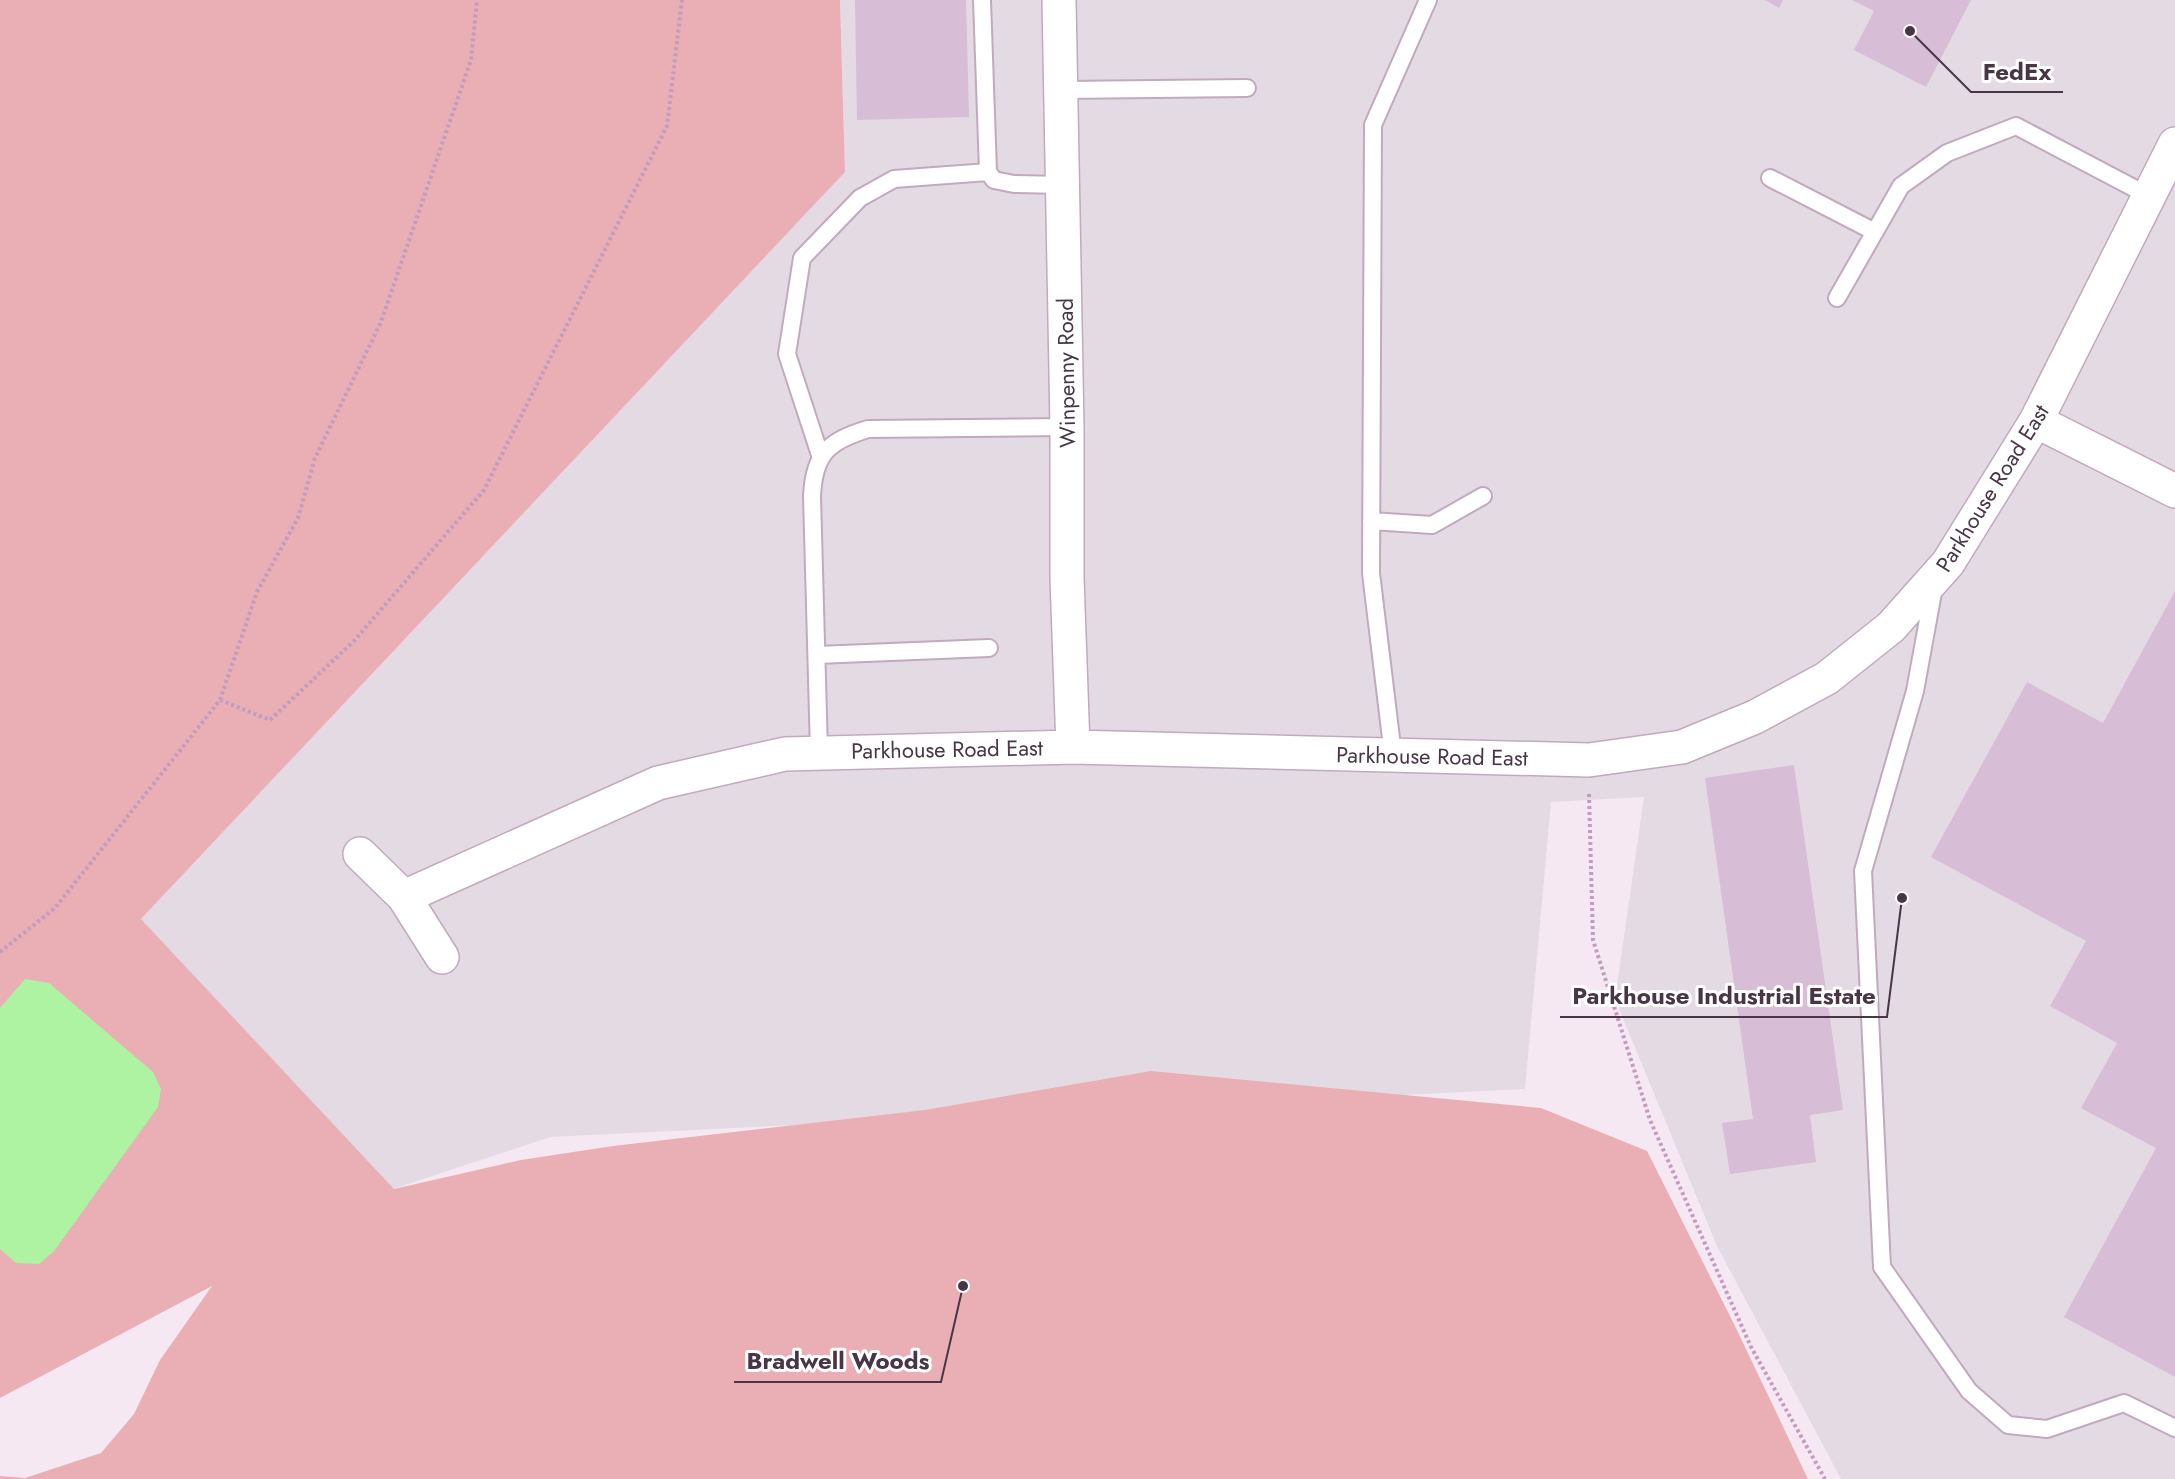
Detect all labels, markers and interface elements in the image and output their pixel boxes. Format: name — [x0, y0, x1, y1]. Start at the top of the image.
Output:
callout: FedEx — [1971, 50, 2063, 92]
text: FedEx — [1983, 54, 2051, 89]
street label: Winpenny Road — [1049, 298, 1083, 448]
street label: Parkhouse Road East — [1928, 398, 2057, 578]
street label: Parkhouse Road East — [851, 731, 1044, 767]
street label: Parkhouse Road East — [1336, 738, 1529, 774]
callout: Parkhouse Industrial Estate — [1560, 975, 1887, 1017]
text: Parkhouse Industrial Estate — [1572, 978, 1876, 1013]
callout: Bradwell Woods — [734, 1340, 941, 1382]
text: Bradwell Woods — [746, 1343, 930, 1378]

